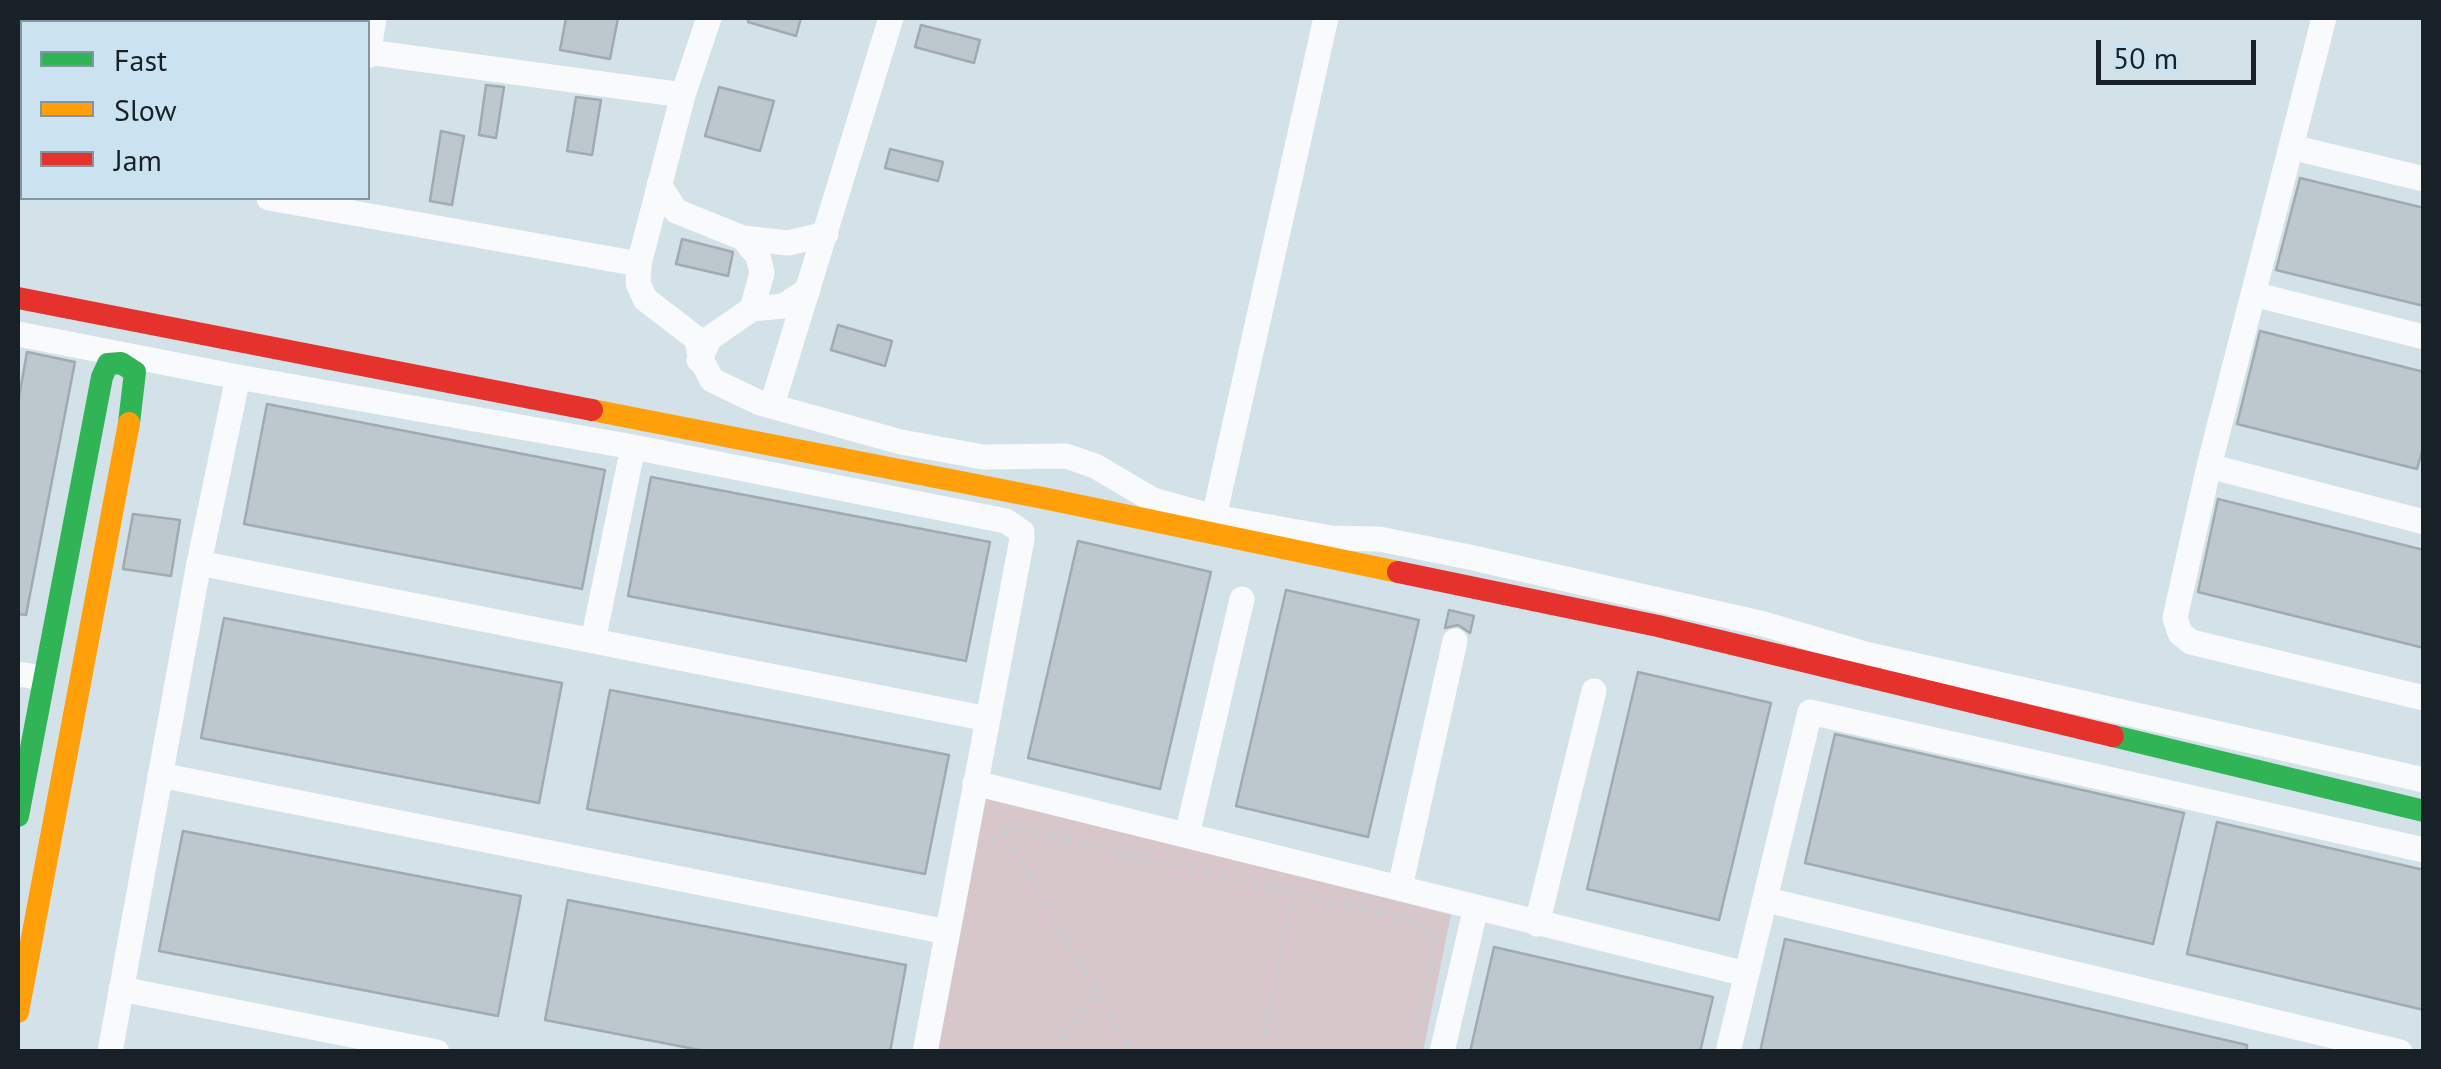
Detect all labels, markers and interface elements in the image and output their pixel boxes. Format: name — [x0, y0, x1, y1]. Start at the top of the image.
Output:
legend — [20, 20, 370, 200]
scale bar — [2101, 20, 2261, 82]
text: 50 m — [2113, 38, 2178, 77]
text: Fast — [114, 40, 167, 79]
text: Slow — [114, 90, 177, 129]
text: Jam — [114, 140, 162, 179]

